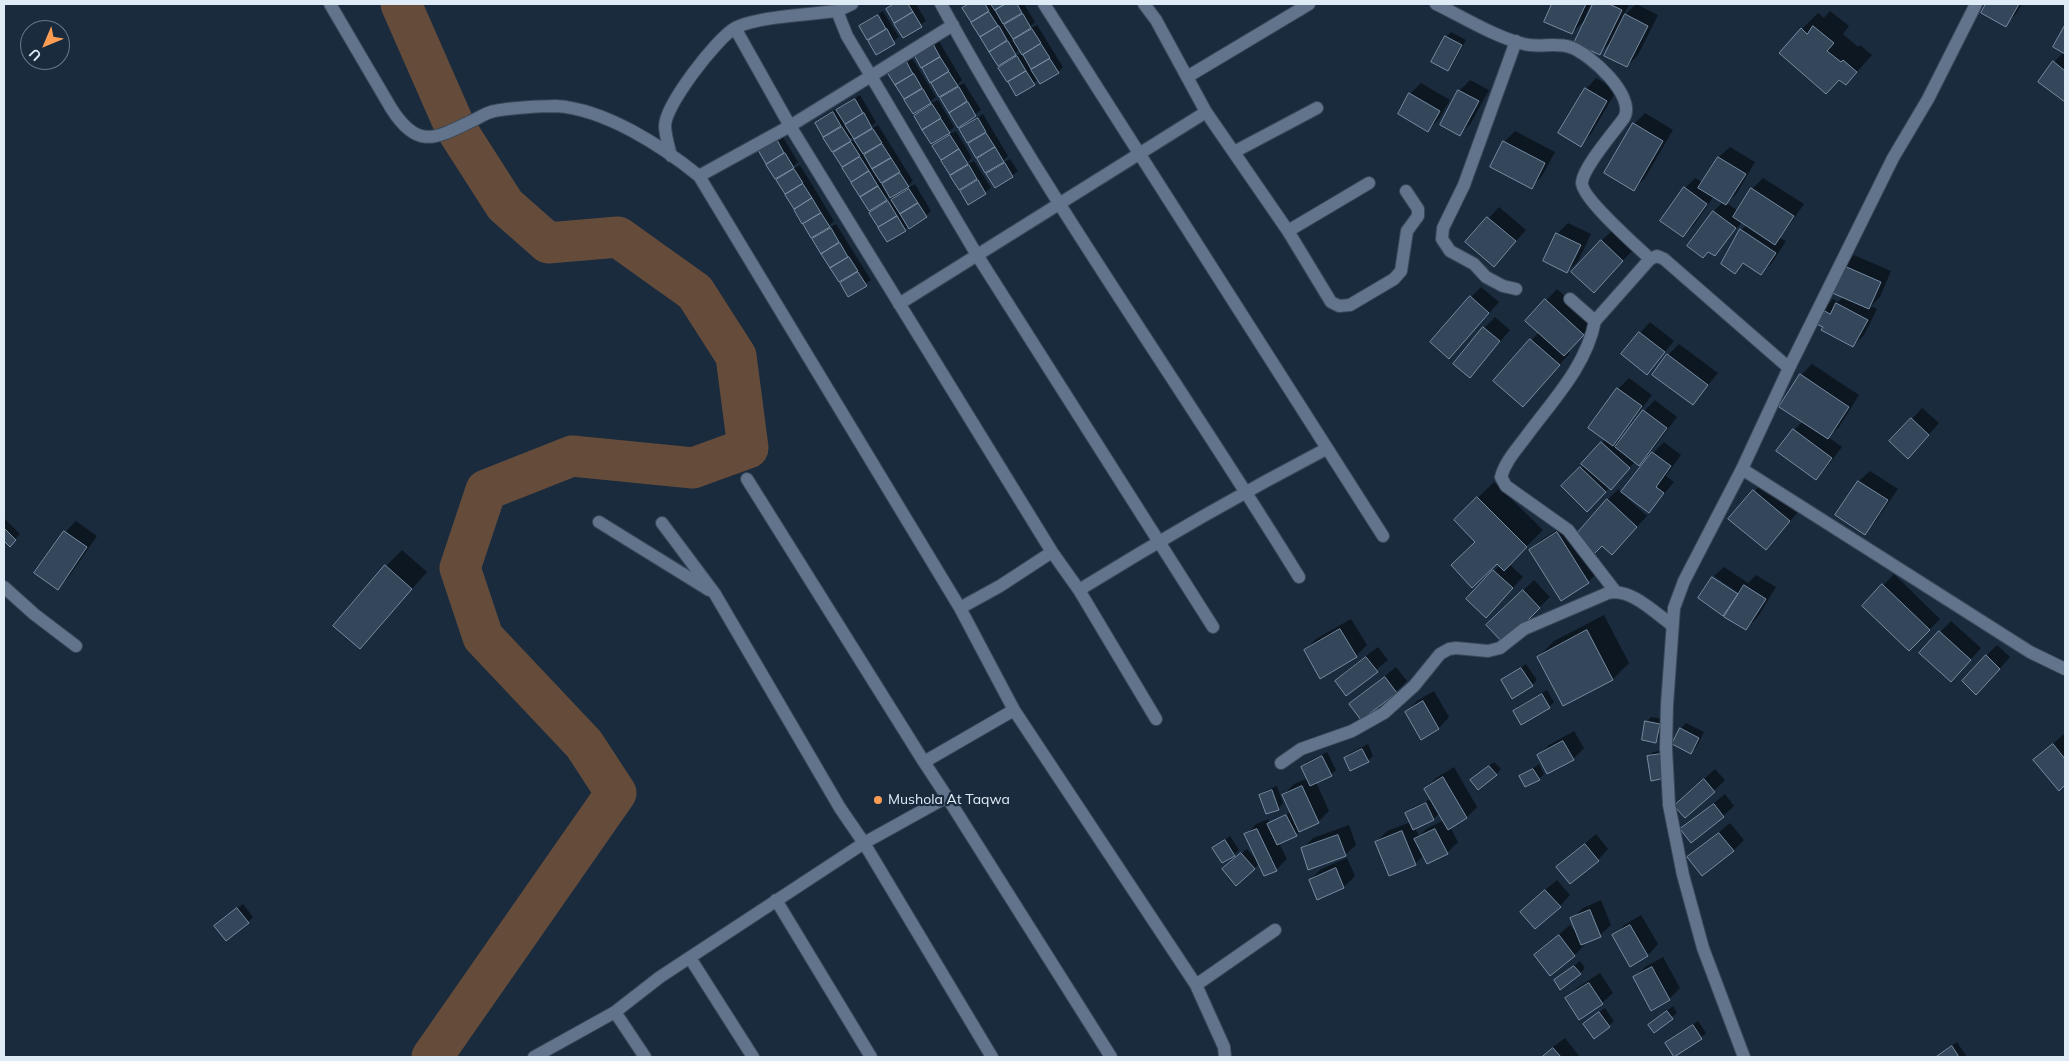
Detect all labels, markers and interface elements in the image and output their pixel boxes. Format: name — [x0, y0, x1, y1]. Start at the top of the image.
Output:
north arrow — [20, 20, 70, 70]
text: U — [25, 45, 45, 65]
place label: Mushola At Taqwa — [888, 792, 1010, 808]
marker: Mushola At Taqwa — [872, 794, 884, 806]

